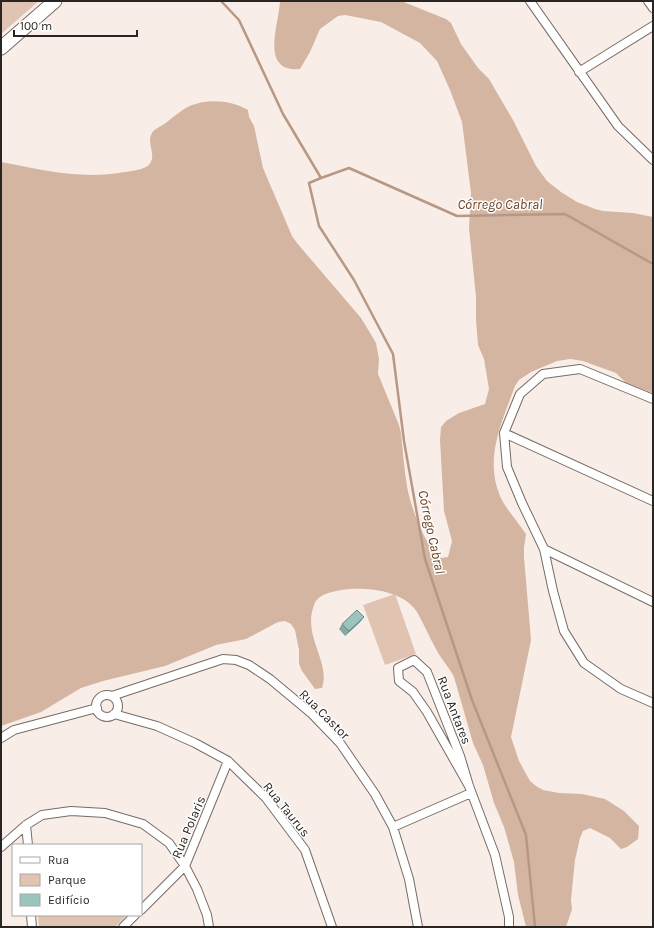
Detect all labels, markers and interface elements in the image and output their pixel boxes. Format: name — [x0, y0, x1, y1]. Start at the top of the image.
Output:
scale bar — [14, 12, 137, 38]
text: 100 m — [20, 19, 52, 33]
water label: Córrego Cabral — [457, 196, 543, 213]
water label: Córrego Cabral — [414, 489, 449, 576]
street label: Rua Antares — [435, 674, 474, 746]
street label: Rua Castor — [296, 686, 353, 743]
street label: Rua Taurus — [260, 779, 313, 840]
street label: Rua Polaris — [169, 793, 208, 861]
legend — [12, 844, 142, 916]
text: Rua — [48, 853, 69, 867]
text: Parque — [48, 873, 86, 887]
text: Edifício — [48, 893, 89, 907]

